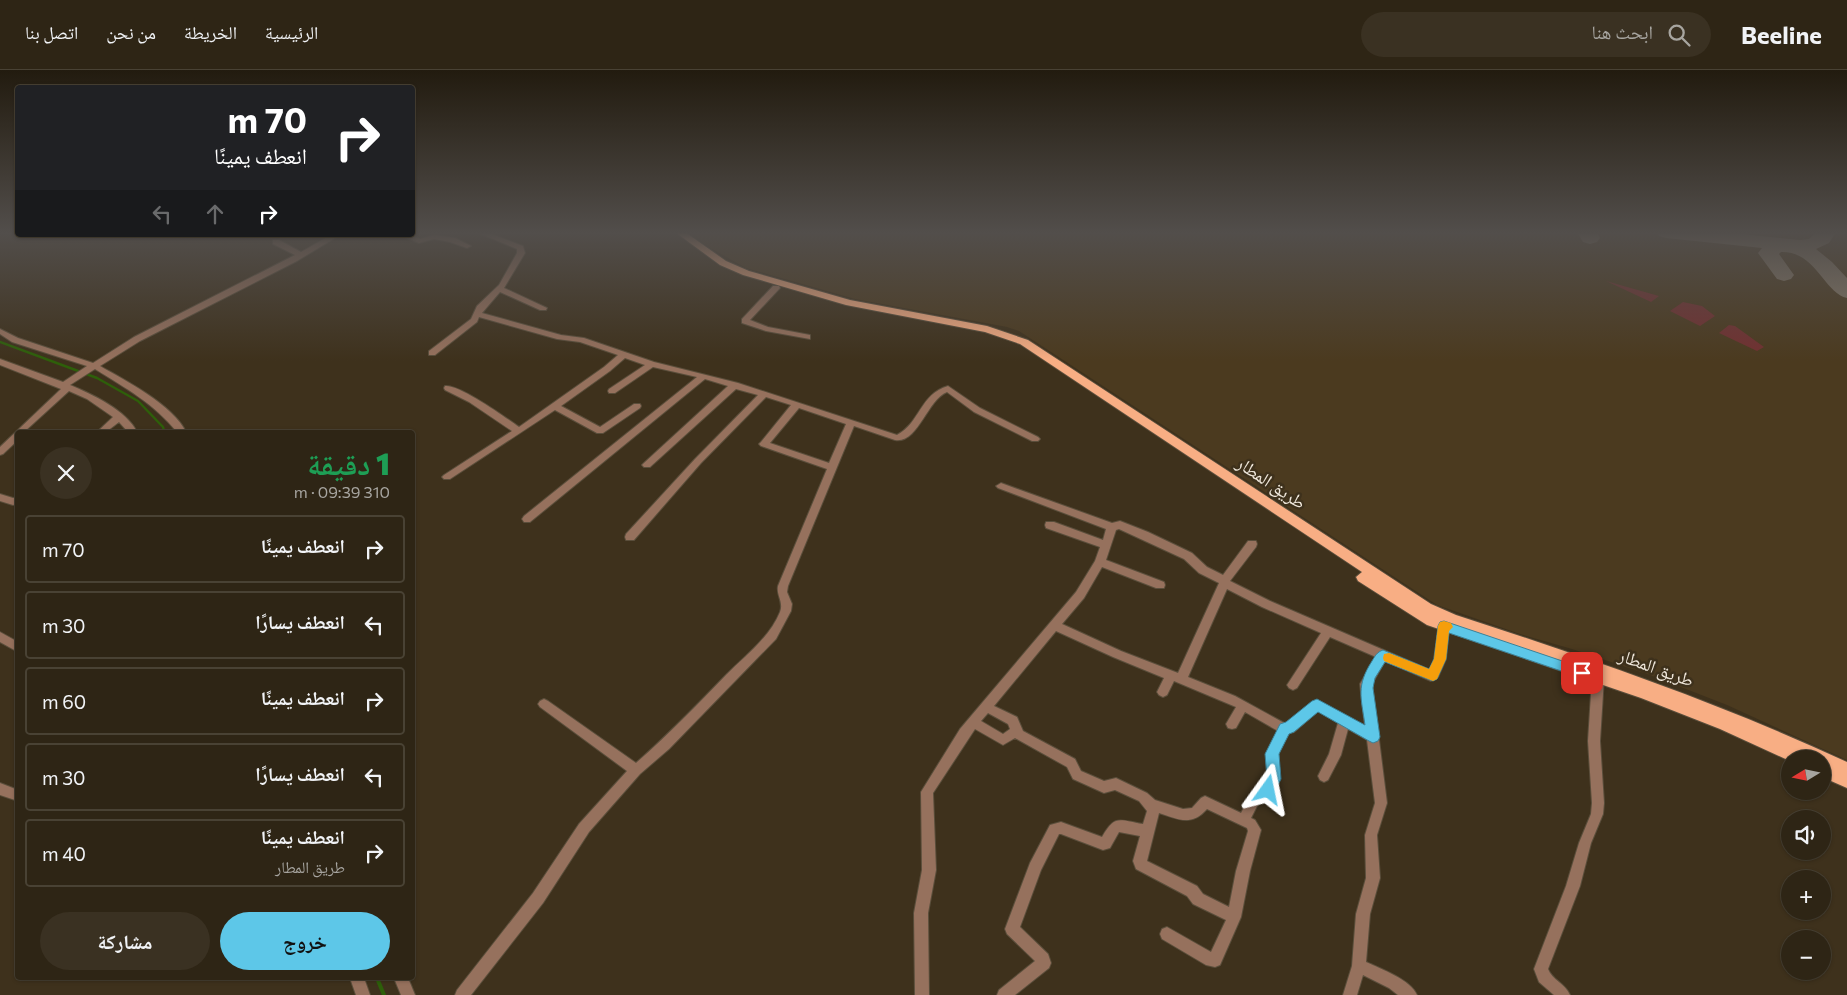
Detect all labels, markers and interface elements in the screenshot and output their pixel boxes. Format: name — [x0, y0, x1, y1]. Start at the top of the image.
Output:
search box — [1361, 12, 1711, 57]
text: ابحث هنا — [1592, 20, 1653, 43]
text: Beeline — [1741, 20, 1822, 49]
text: اتصل بنا — [25, 21, 78, 43]
text: من نحن — [106, 21, 156, 43]
text: الخريطة — [184, 21, 237, 43]
text: الرئيسية — [265, 21, 318, 43]
icon: search — [1665, 21, 1693, 49]
text: 70 m — [227, 97, 307, 140]
icon: right — [325, 105, 390, 170]
text: انعطف يمينًا — [214, 142, 307, 169]
icon: left — [148, 200, 176, 228]
icon: ahead — [201, 200, 229, 228]
icon: right — [254, 200, 282, 228]
text: 1 دقيقة — [307, 444, 390, 481]
button: close — [40, 447, 92, 499]
street label: طريق المطار — [1231, 450, 1310, 514]
text: 310 m · 09:39 — [294, 482, 390, 501]
text: انعطف يمينًا — [261, 534, 345, 557]
icon: right — [360, 535, 388, 563]
text: 70 m — [42, 538, 85, 561]
text: انعطف يسارًا — [255, 610, 345, 633]
icon: left — [360, 611, 388, 639]
text: 30 m — [42, 614, 85, 637]
street label: طريق المطار — [1614, 643, 1697, 692]
pin — [1561, 652, 1603, 694]
icon: arrive — [1568, 659, 1596, 687]
text: انعطف يمينًا — [261, 686, 345, 709]
icon: right — [360, 687, 388, 715]
text: 60 m — [42, 690, 86, 713]
north arrow — [1781, 750, 1831, 800]
map controls — [1781, 750, 1831, 980]
text: انعطف يسارًا — [255, 762, 345, 785]
icon: left — [360, 763, 388, 791]
position arrow — [1241, 763, 1293, 815]
text: 30 m — [42, 766, 85, 789]
button: sound — [1781, 810, 1831, 860]
text: انعطف يمينًا — [261, 825, 345, 848]
icon: right — [360, 839, 388, 867]
text: 40 m — [42, 842, 86, 865]
text: طريق المطار — [275, 857, 345, 876]
button: + — [1781, 870, 1831, 920]
button: مشاركة — [40, 912, 210, 970]
button: خروج — [220, 912, 390, 970]
button: − — [1781, 930, 1831, 980]

